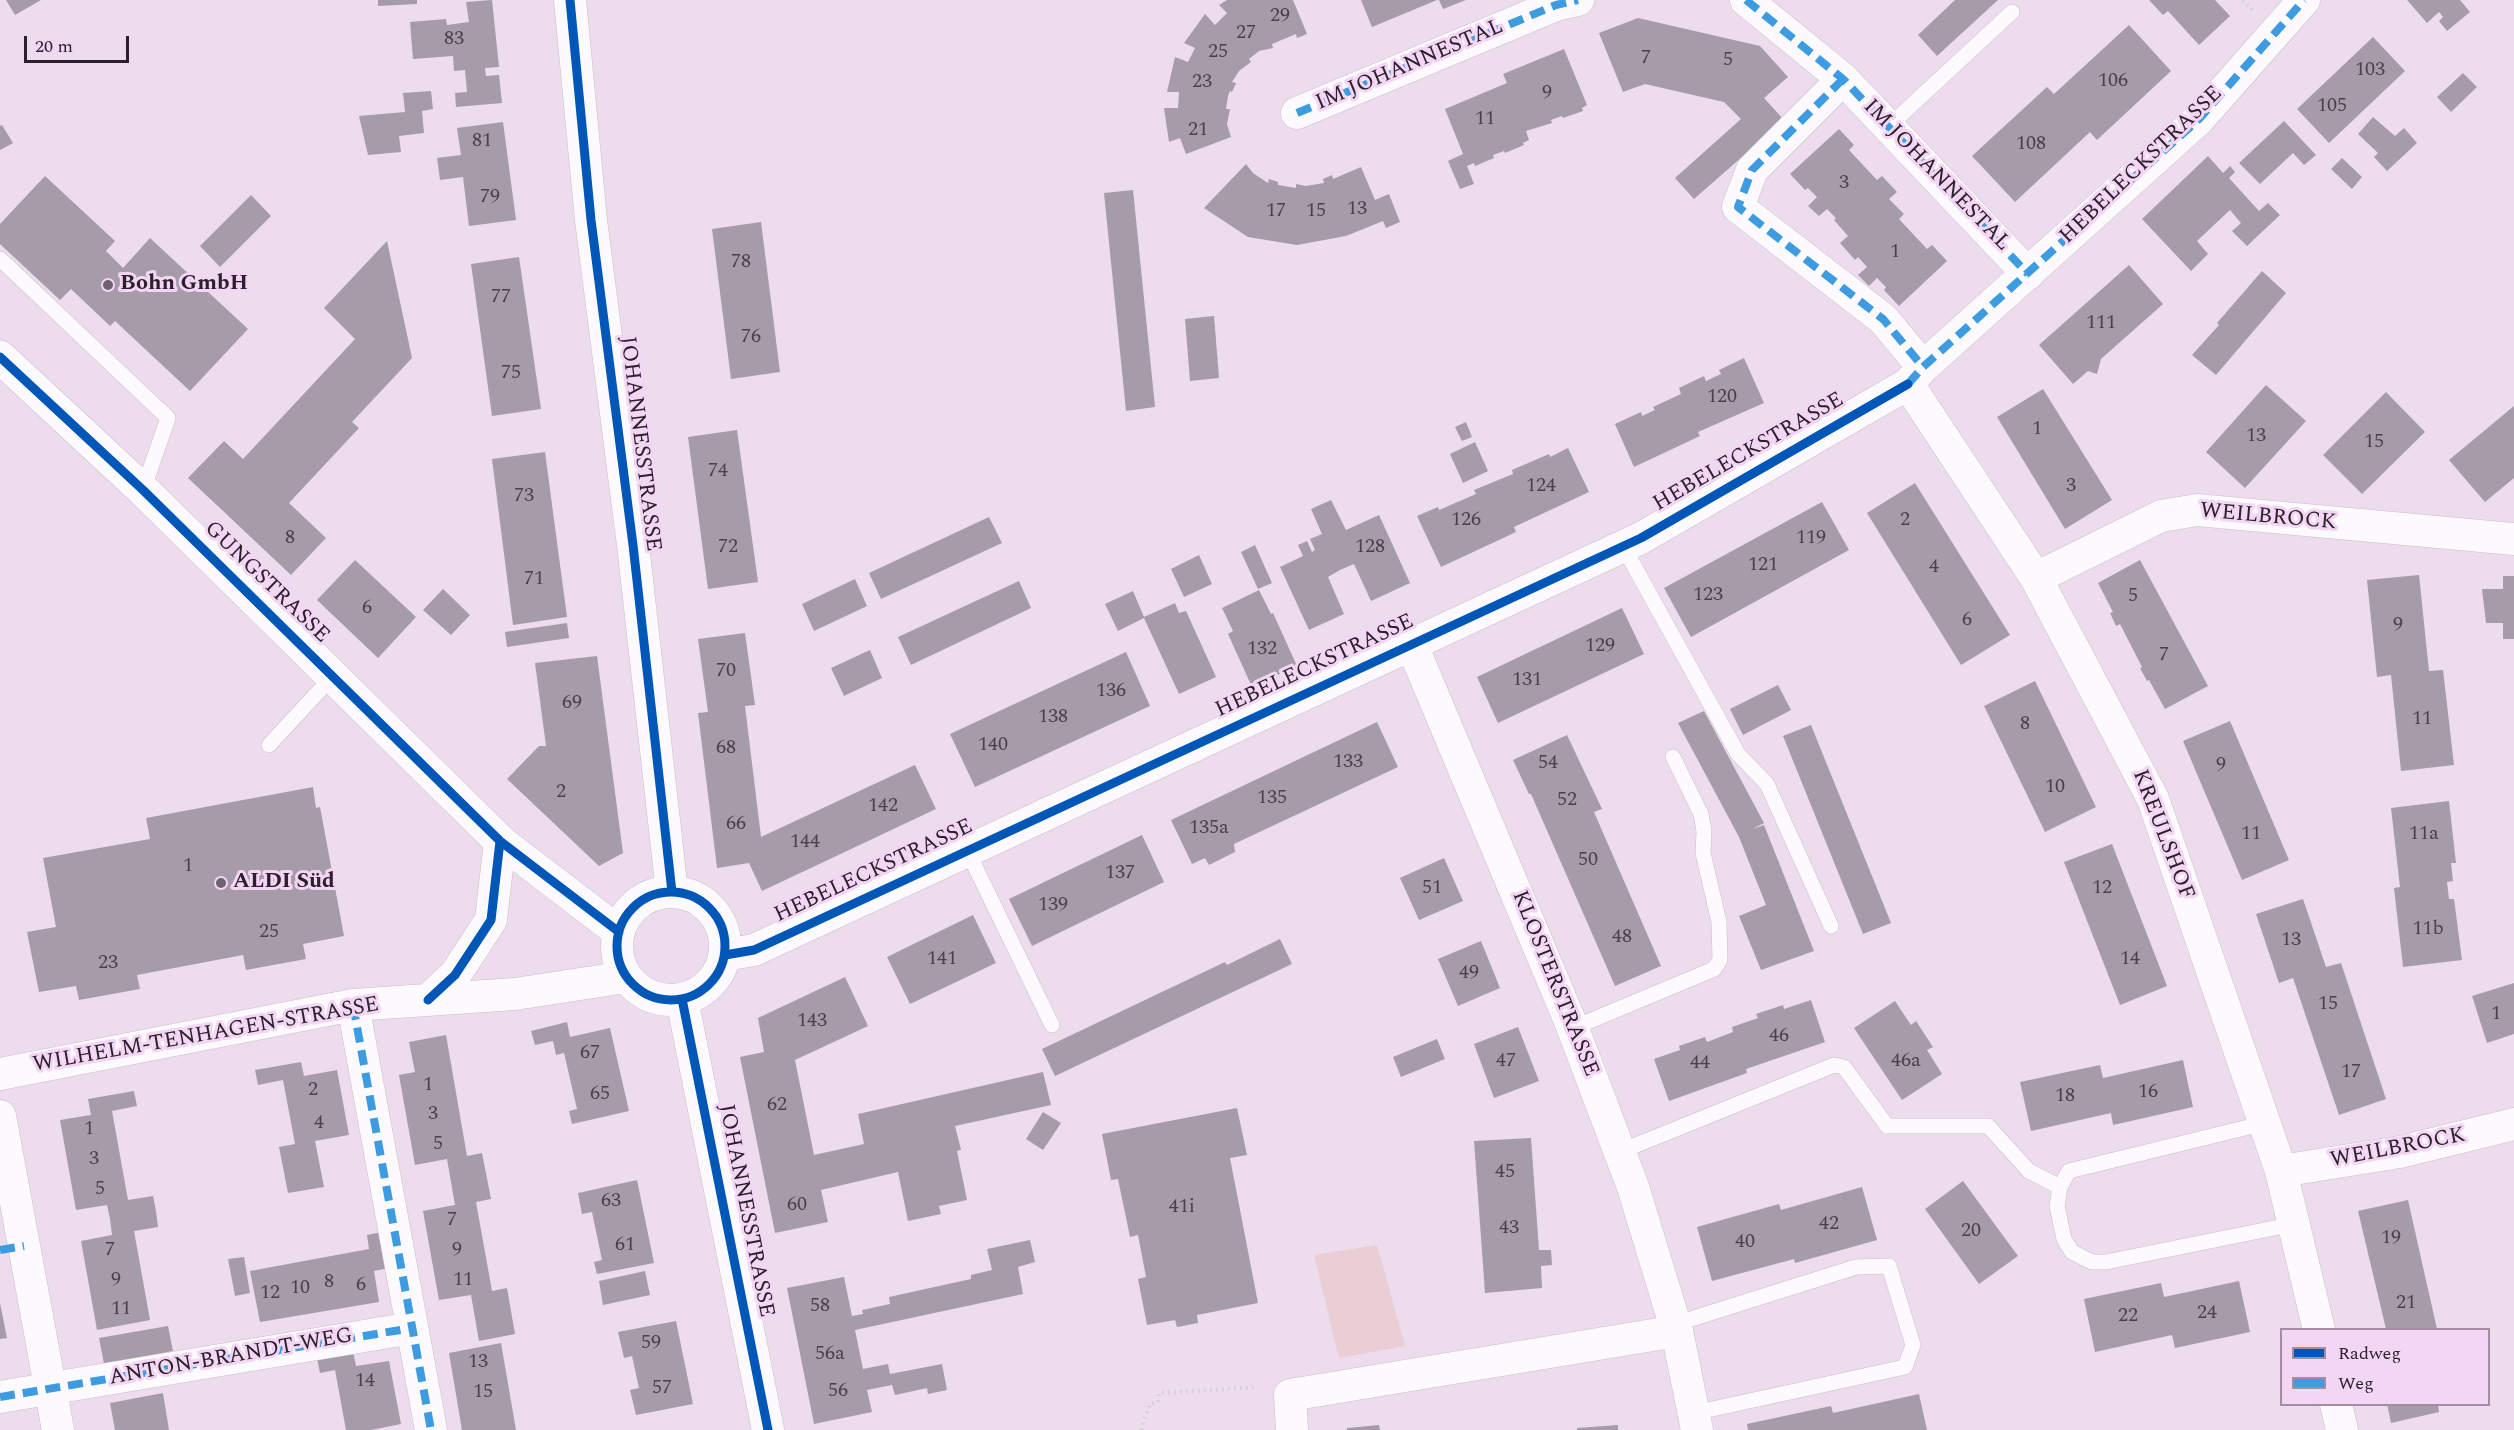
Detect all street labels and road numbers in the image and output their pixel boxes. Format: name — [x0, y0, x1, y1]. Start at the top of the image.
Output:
street label: IM JOHANNESTAL — [1312, 15, 1508, 117]
street label: HEBELECKSTRASSE — [2055, 82, 2229, 250]
street label: IM JOHANNESTAL — [1857, 94, 2015, 258]
street label: JOHANNESSTRASSE — [613, 335, 665, 553]
street label: HEBELECKSTRASSE — [1649, 388, 1849, 518]
street label: WEILBROCK — [2199, 499, 2337, 537]
street label: GUNGSTRASSE — [198, 516, 334, 650]
street label: HEBELECKSTRASSE — [1212, 609, 1418, 725]
street label: KREULSHOF — [2125, 766, 2199, 904]
street label: HEBELECKSTRASSE — [771, 814, 977, 930]
street label: KLOSTERSTRASSE — [1505, 887, 1603, 1081]
street label: WILHELM-TENHAGEN-STRASSE — [31, 993, 381, 1079]
street label: JOHANNESSTRASSE — [711, 1102, 779, 1320]
street label: WEILBROCK — [2328, 1123, 2468, 1175]
street label: ANTON-BRANDT-WEG — [107, 1324, 355, 1392]

